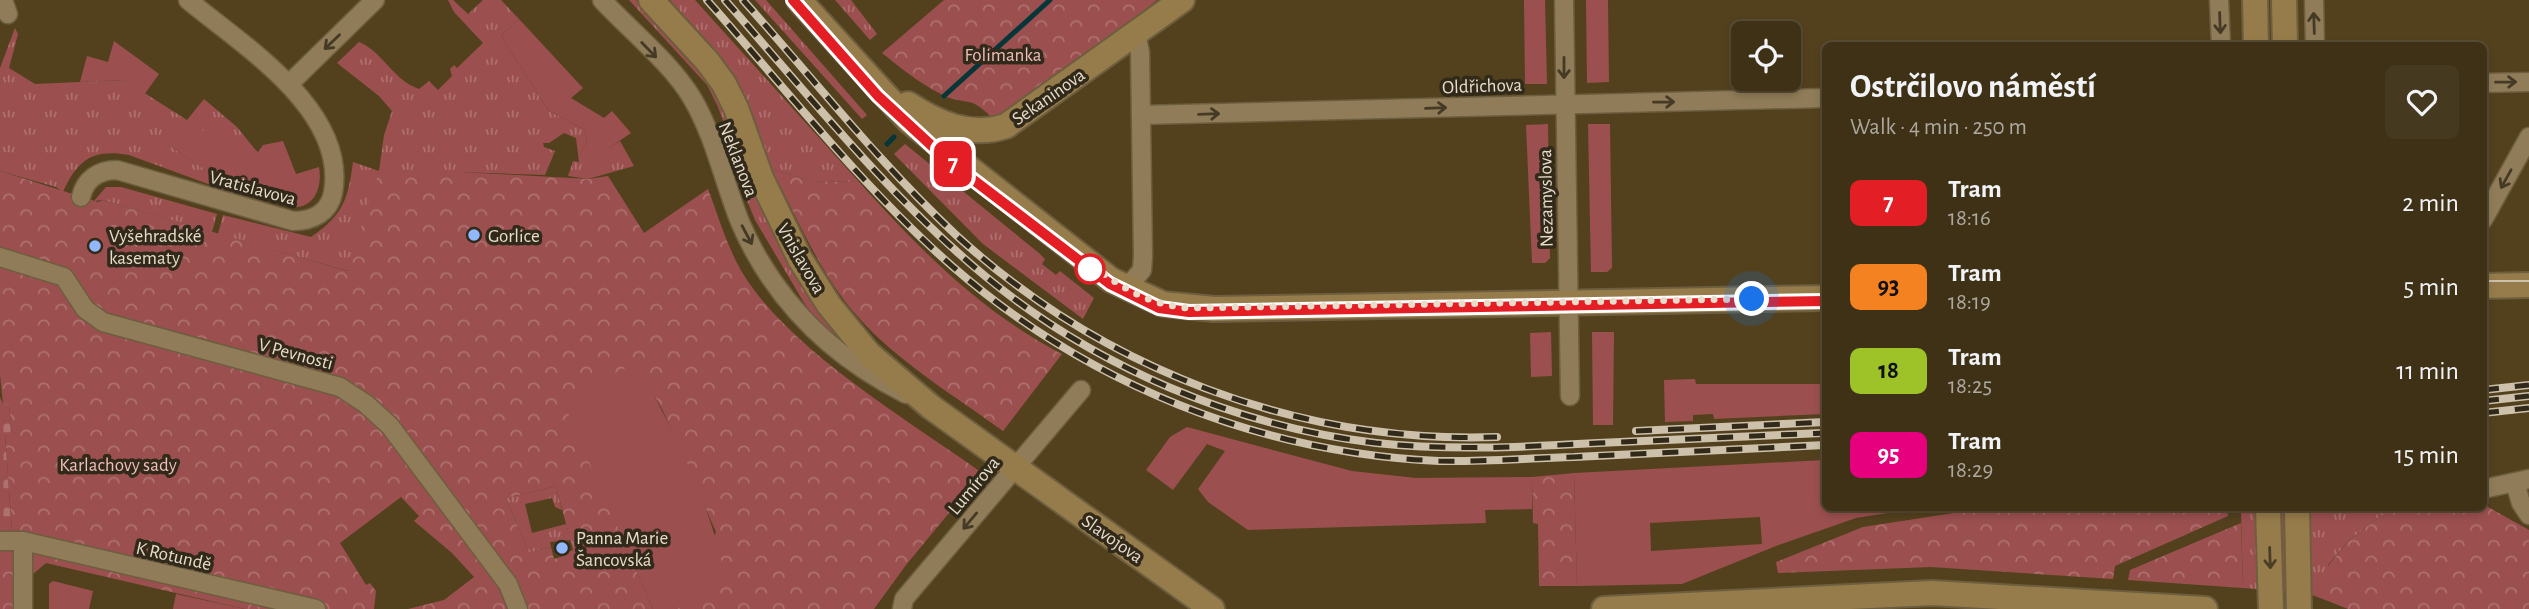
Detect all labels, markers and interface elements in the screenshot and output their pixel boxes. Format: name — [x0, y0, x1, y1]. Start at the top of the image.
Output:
one-way arrow — [2213, 11, 2227, 34]
one-way arrow — [2308, 12, 2321, 35]
map controls — [1731, 21, 1801, 91]
button: locate — [1731, 21, 1801, 91]
one-way arrow — [324, 34, 341, 51]
one-way arrow — [641, 41, 658, 58]
park label: Folimanka — [965, 46, 1042, 65]
one-way arrow — [1557, 56, 1571, 79]
street label: Sekaninova — [1009, 65, 1089, 129]
button: heart — [2385, 65, 2459, 139]
text: Ostrčilovo náměstí — [1850, 71, 2096, 104]
street label: Oldřichova — [1442, 76, 1523, 97]
one-way arrow — [2494, 76, 2517, 89]
one-way arrow — [1652, 95, 1675, 108]
one-way arrow — [1425, 101, 1448, 114]
one-way arrow — [1197, 107, 1220, 121]
text: Walk · 4 min · 250 m — [1850, 116, 2027, 139]
street label: Neklanova — [715, 119, 761, 200]
line badge: 7 — [930, 141, 976, 187]
street label: Nezamyslova — [1536, 149, 1557, 247]
text: 7 — [948, 152, 958, 176]
street label: Vratislavova — [207, 168, 298, 209]
one-way arrow — [2499, 168, 2513, 188]
text: Tram — [1948, 176, 2002, 202]
text: 2 min — [2402, 190, 2459, 216]
text: 7 — [1883, 191, 1894, 215]
text: 18:16 — [1948, 207, 1991, 230]
street label: Vnislavova — [773, 220, 828, 297]
one-way arrow — [741, 225, 755, 245]
place label: Vyšehradské kasematy — [109, 227, 202, 268]
marker: Gorlice — [466, 227, 482, 243]
place label: Gorlice — [488, 227, 540, 246]
marker: Vyšehradské kasematy — [87, 238, 103, 254]
unlabelled marker — [1075, 254, 1105, 284]
text: Tram — [1948, 260, 2002, 286]
text: 5 min — [2403, 274, 2459, 300]
text: 93 — [1878, 275, 1899, 299]
your location — [1734, 281, 1769, 316]
text: 18:19 — [1948, 291, 1991, 314]
street label: V Pevnosti — [256, 335, 335, 374]
text: Tram — [1948, 344, 2002, 370]
text: 11 min — [2396, 358, 2459, 384]
text: 18 — [1878, 359, 1899, 383]
text: 18:25 — [1948, 375, 1992, 398]
text: Tram — [1948, 428, 2002, 454]
text: 15 min — [2394, 442, 2459, 468]
text: 95 — [1878, 443, 1899, 467]
street label: Lumírova — [945, 453, 1004, 518]
park label: Karlachovy sady — [59, 456, 177, 475]
text: 18:29 — [1948, 459, 1993, 482]
one-way arrow — [962, 511, 978, 529]
street label: Slavojova — [1078, 511, 1146, 567]
place label: Panna Marie Šancovská — [576, 529, 668, 570]
street label: K Rotundě — [134, 539, 213, 574]
marker: Panna Marie Šancovská — [554, 540, 570, 556]
one-way arrow — [2263, 546, 2276, 569]

